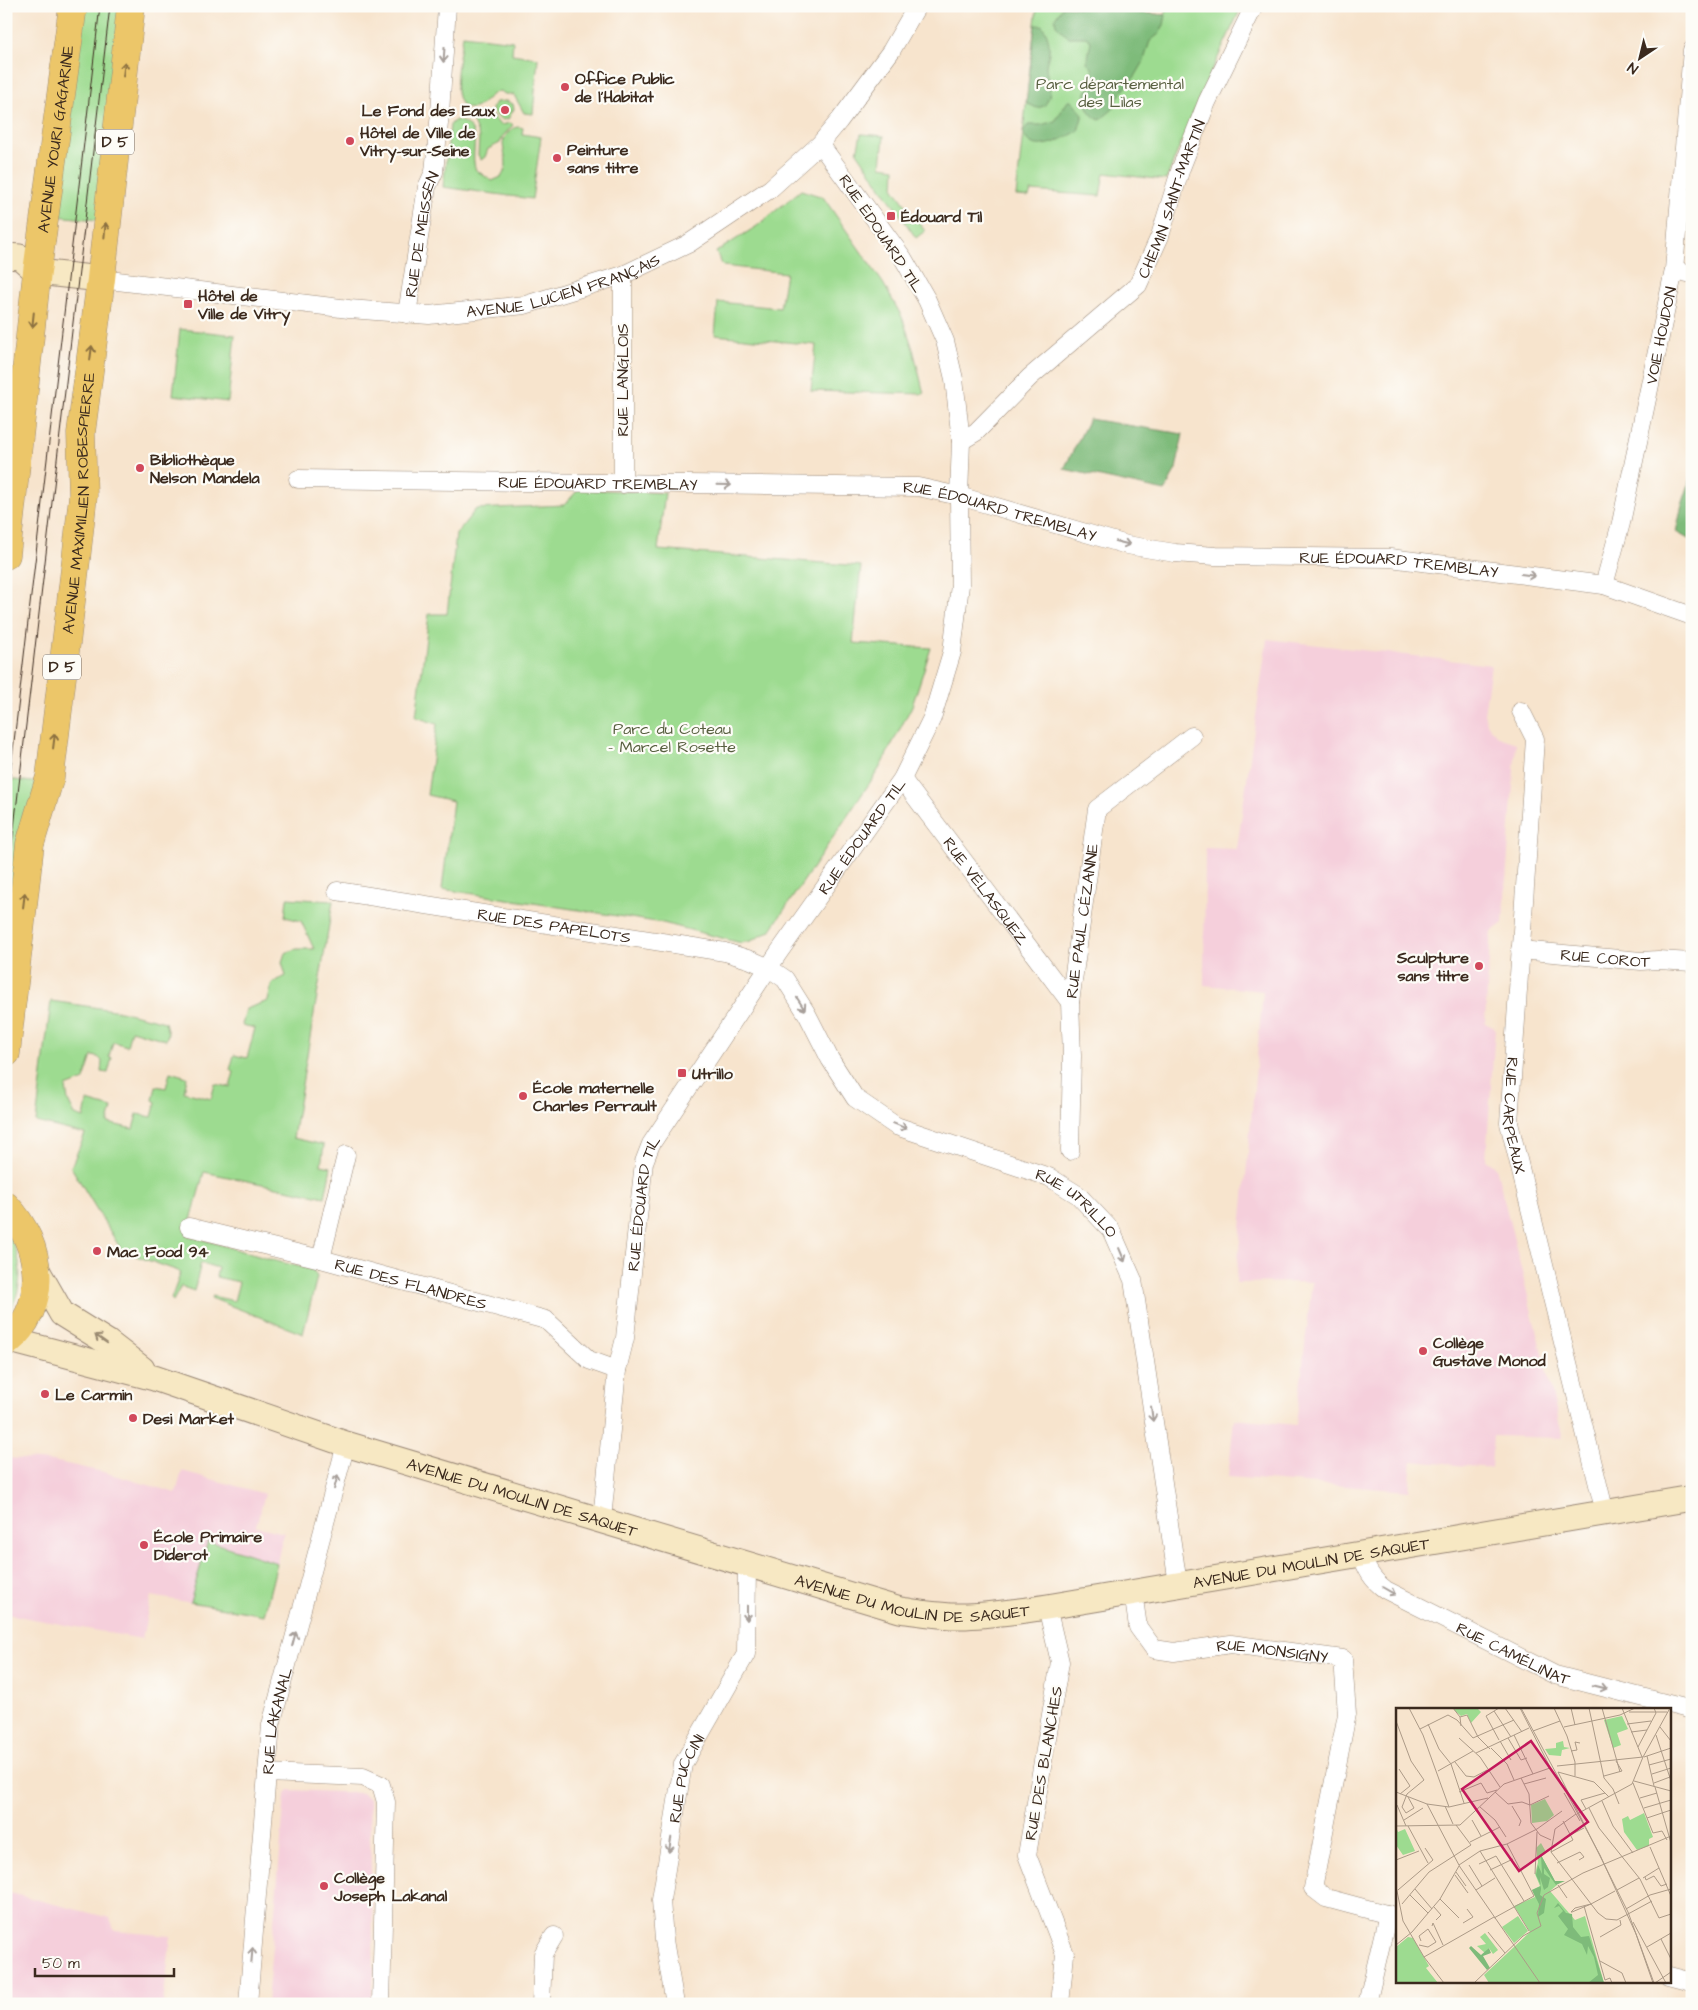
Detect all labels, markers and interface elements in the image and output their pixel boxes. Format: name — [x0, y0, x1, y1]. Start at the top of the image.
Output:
north arrow — [1616, 32, 1666, 82]
street label: AVENUE YOURI GAGARINE — [32, 43, 80, 234]
one-way arrow — [439, 47, 449, 63]
text: N — [1624, 57, 1642, 79]
one-way arrow — [119, 61, 129, 77]
place label: Office Public de l'Habitat — [574, 68, 676, 108]
park label: Parc départemental des Lilas — [1036, 73, 1184, 113]
marker: Office Public de l'Habitat — [559, 81, 571, 93]
place label: Le Fond des Eaux — [362, 100, 495, 122]
marker: Le Fond des Eaux — [499, 104, 511, 116]
street label: CHEMIN SAINT-MARTIN — [1132, 116, 1211, 282]
place label: Hôtel de Ville de Vitry-sur-Seine — [359, 122, 476, 163]
road number: D 5 — [96, 130, 134, 154]
marker: Hôtel de Ville de Vitry-sur-Seine — [344, 135, 356, 147]
place label: Peinture sans titre — [567, 139, 639, 179]
marker: Peinture sans titre — [551, 152, 563, 164]
street label: RUE DE MEISSEN — [400, 168, 445, 299]
street label: RUE ÉDOUARD TIL — [834, 170, 929, 297]
place label: Édouard Til — [901, 206, 983, 228]
marker: Édouard Til — [885, 210, 897, 222]
one-way arrow — [101, 222, 110, 238]
street label: AVENUE LUCIEN FRANÇAIS — [465, 249, 664, 323]
place label: Hôtel de Ville de Vitry — [197, 285, 291, 326]
street label: VOIE HOUDON — [1640, 285, 1682, 387]
marker: Hôtel de Ville de Vitry — [182, 298, 194, 310]
one-way arrow — [28, 312, 38, 328]
street label: RUE LANGLOIS — [612, 323, 634, 437]
one-way arrow — [86, 345, 96, 361]
street label: AVENUE MAXIMILIEN ROBESPIERRE — [57, 371, 101, 635]
place label: Bibliothèque Nelson Mandela — [150, 449, 260, 489]
marker: Bibliothèque Nelson Mandela — [134, 462, 146, 474]
street label: RUE ÉDOUARD TREMBLAY — [498, 472, 698, 496]
street label: RUE ÉDOUARD TREMBLAY — [903, 476, 1099, 548]
one-way arrow — [716, 480, 732, 490]
one-way arrow — [1115, 539, 1131, 548]
street label: RUE ÉDOUARD TREMBLAY — [1299, 547, 1500, 584]
one-way arrow — [1520, 570, 1536, 580]
road number: D 5 — [43, 654, 81, 680]
park label: Parc du Coteau - Marcel Rosette — [608, 718, 736, 758]
one-way arrow — [49, 733, 59, 749]
street label: RUE ÉDOUARD TIL — [813, 774, 911, 899]
street label: RUE VÉLASQUEZ — [938, 833, 1034, 950]
street label: RUE PAUL CÉZANNE — [1061, 842, 1104, 1000]
one-way arrow — [19, 892, 29, 908]
street label: RUE DES PAPELOTS — [476, 903, 632, 949]
street label: RUE COROT — [1560, 944, 1651, 973]
place label: Sculpture sans titre — [1396, 947, 1469, 987]
marker: Sculpture sans titre — [1473, 960, 1485, 972]
one-way arrow — [796, 996, 806, 1010]
street label: RUE CARPEAUX — [1497, 1056, 1531, 1176]
place label: Utrillo — [692, 1063, 734, 1085]
marker: Utrillo — [676, 1067, 688, 1079]
place label: École maternelle Charles Perrault — [533, 1077, 657, 1117]
marker: École maternelle Charles Perrault — [517, 1090, 529, 1102]
one-way arrow — [892, 1122, 907, 1132]
street label: RUE ÉDOUARD TIL — [622, 1131, 666, 1272]
street label: RUE UTRILLO — [1033, 1163, 1123, 1241]
place label: Mac Food 94 — [107, 1241, 209, 1263]
marker: Mac Food 94 — [91, 1245, 103, 1257]
one-way arrow — [1117, 1247, 1127, 1262]
street label: RUE DES FLANDRES — [332, 1253, 489, 1315]
place label: Collège Gustave Monod — [1433, 1332, 1546, 1372]
one-way arrow — [94, 1334, 108, 1344]
marker: Collège Gustave Monod — [1417, 1345, 1429, 1357]
place label: Le Carmin — [55, 1384, 132, 1406]
marker: Le Carmin — [39, 1388, 51, 1400]
one-way arrow — [1147, 1406, 1157, 1422]
place label: Desi Market — [143, 1408, 235, 1430]
marker: Desi Market — [127, 1412, 139, 1424]
street label: AVENUE DU MOULIN DE SAQUET — [404, 1453, 640, 1543]
one-way arrow — [331, 1474, 341, 1490]
place label: École Primaire Diderot — [154, 1526, 262, 1566]
street label: AVENUE DU MOULIN DE SAQUET — [1191, 1533, 1431, 1594]
marker: École Primaire Diderot — [138, 1539, 150, 1551]
street label: AVENUE DU MOULIN DE SAQUET — [792, 1569, 1032, 1628]
one-way arrow — [1382, 1586, 1397, 1596]
one-way arrow — [742, 1604, 752, 1621]
street label: RUE CAMÉLINAT — [1452, 1617, 1572, 1690]
one-way arrow — [290, 1631, 299, 1647]
street label: RUE MONSIGNY — [1215, 1634, 1330, 1669]
street label: RUE LAKANAL — [257, 1665, 298, 1775]
one-way arrow — [1592, 1683, 1608, 1692]
street label: RUE DES BLANCHES — [1020, 1684, 1068, 1842]
inset map — [1396, 1708, 1670, 1982]
street label: RUE PUCCINI — [664, 1730, 710, 1824]
one-way arrow — [665, 1836, 675, 1852]
place label: Collège Joseph Lakanal — [333, 1867, 448, 1907]
marker: Collège Joseph Lakanal — [318, 1880, 330, 1892]
scale bar — [35, 1945, 174, 1977]
one-way arrow — [247, 1947, 257, 1963]
text: 50 m — [42, 1953, 80, 1974]

